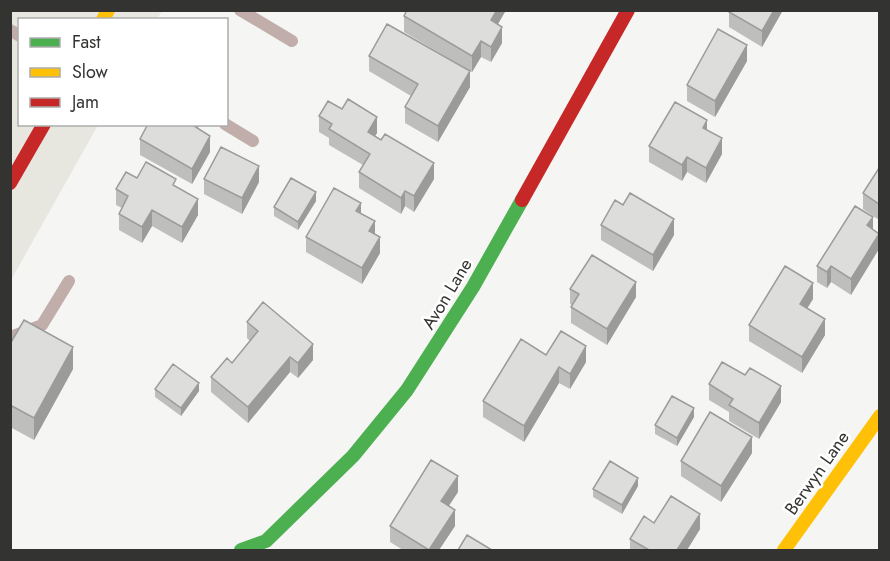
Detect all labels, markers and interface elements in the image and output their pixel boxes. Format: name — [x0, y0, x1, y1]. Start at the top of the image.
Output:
legend — [18, 18, 228, 126]
text: Fast — [72, 29, 101, 55]
text: Slow — [72, 59, 109, 85]
text: Jam — [70, 89, 99, 115]
street label: Avon Lane — [416, 254, 478, 334]
street label: Berwyn Lane — [779, 426, 855, 520]

